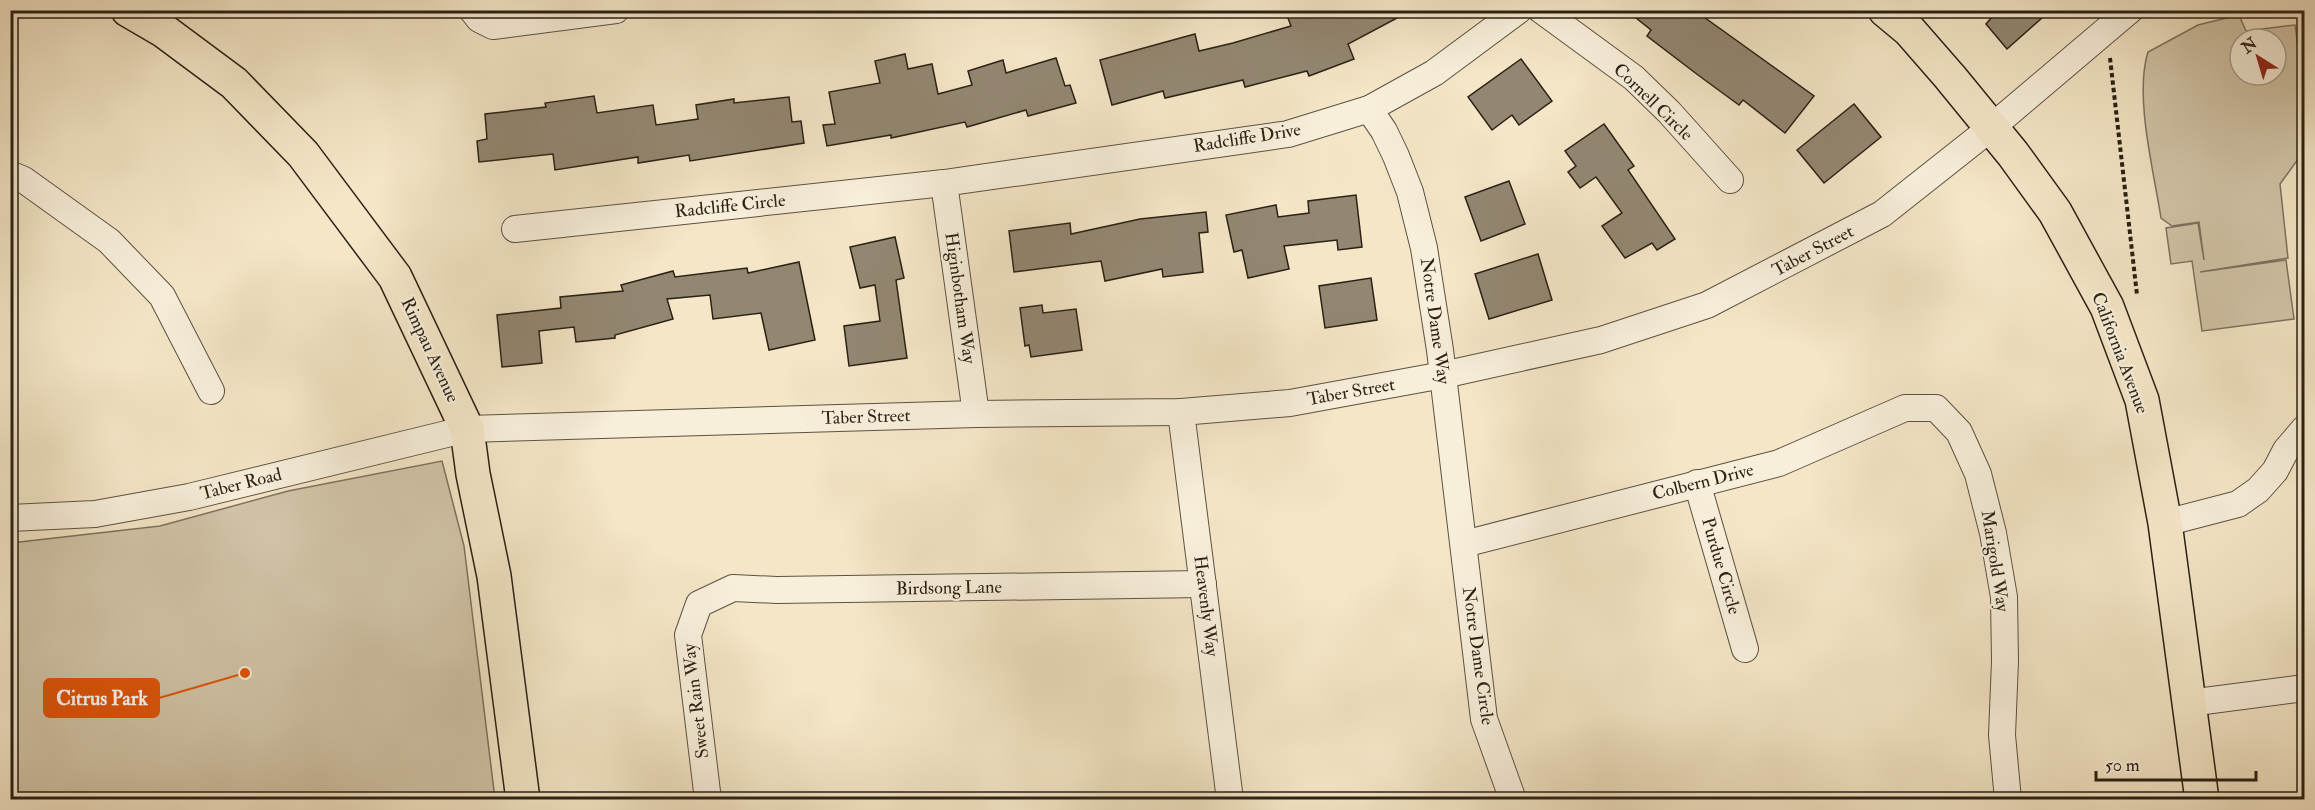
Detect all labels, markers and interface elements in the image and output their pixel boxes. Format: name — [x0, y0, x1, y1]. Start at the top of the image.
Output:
north arrow — [2228, 27, 2288, 87]
text: N — [2237, 33, 2262, 59]
street label: Cornell Circle — [1608, 58, 1698, 146]
street label: Radcliffe Drive — [1192, 118, 1303, 158]
street label: Radcliffe Circle — [674, 189, 787, 223]
street label: Taber Street — [1768, 220, 1858, 282]
street label: Higinbotham Way — [939, 231, 981, 366]
street label: Notre Dame Way — [1415, 256, 1455, 387]
street label: California Avenue — [2086, 289, 2154, 417]
street label: Rimpau Avenue — [396, 294, 465, 407]
street label: Taber Street — [1305, 373, 1397, 411]
street label: Taber Street — [821, 404, 911, 430]
street label: Colbern Drive — [1650, 458, 1757, 506]
street label: Taber Road — [198, 463, 284, 505]
street label: Marigold Way — [1976, 508, 2015, 615]
street label: Purdue Circle — [1696, 515, 1746, 618]
street label: Heavenly Way — [1188, 554, 1224, 659]
street label: Birdsong Lane — [896, 576, 1003, 600]
street label: Notre Dame Circle — [1457, 585, 1499, 727]
street label: Sweet Rain Way — [677, 641, 714, 760]
callout: Citrus Park — [44, 679, 159, 717]
text: Citrus Park — [56, 686, 148, 711]
scale bar — [2096, 744, 2256, 782]
text: 50 m — [2105, 754, 2140, 777]

